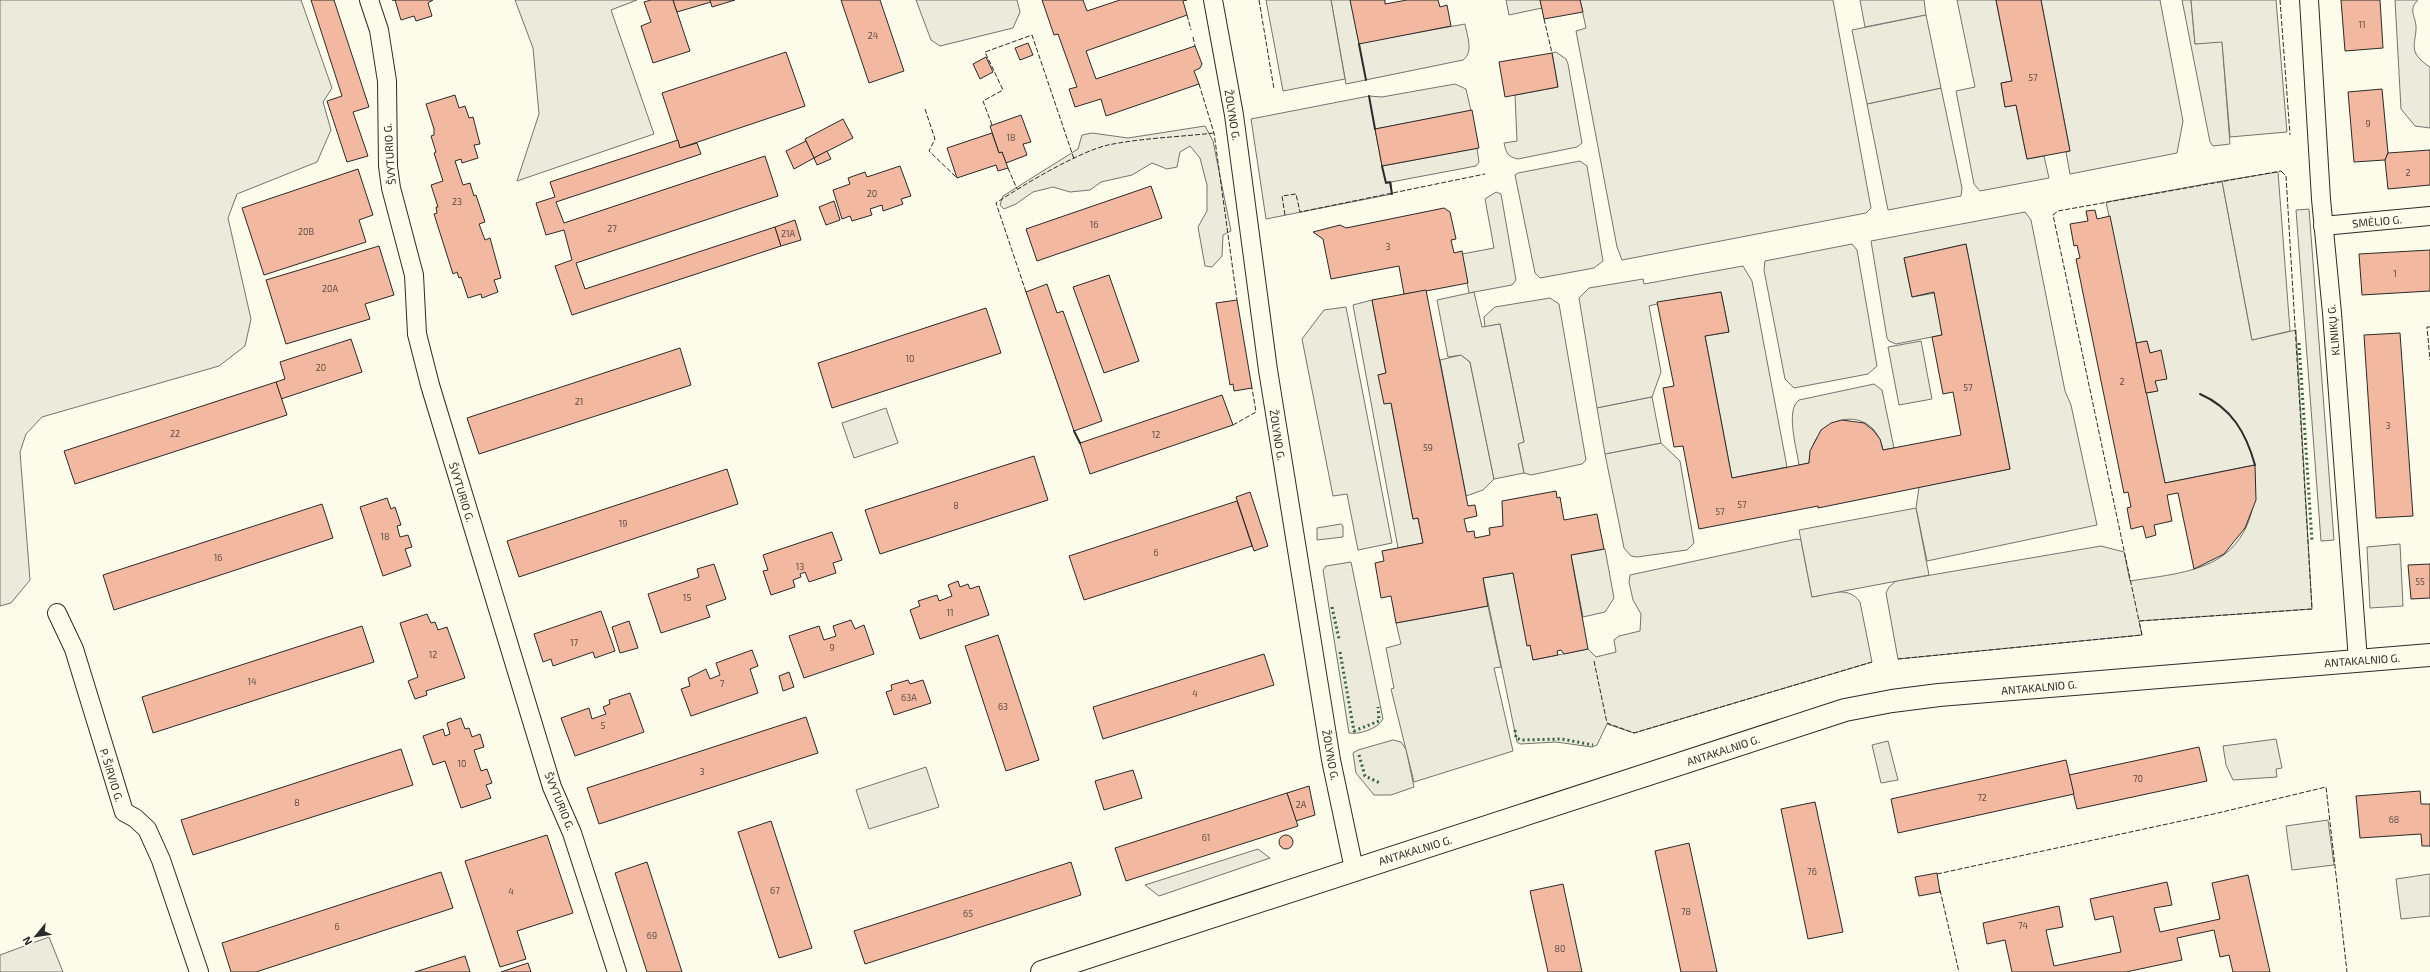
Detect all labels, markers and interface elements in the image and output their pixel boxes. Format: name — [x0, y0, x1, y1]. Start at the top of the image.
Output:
house number: 11 — [2358, 19, 2366, 30]
house number: 24 — [868, 30, 879, 41]
house number: 57 — [2028, 72, 2038, 83]
street label: ŽOLYNO G. — [1223, 89, 1243, 141]
house number: 9 — [2365, 118, 2371, 129]
street label: ŠVYTURIO G. — [380, 123, 398, 185]
house number: 18 — [1006, 132, 1016, 143]
house number: 2 — [2405, 167, 2411, 178]
house number: 20 — [867, 188, 877, 199]
house number: 23 — [452, 196, 462, 207]
street label: SMĖLIO G. — [2352, 211, 2402, 230]
house number: 16 — [1090, 219, 1098, 230]
house number: 27 — [607, 223, 617, 234]
house number: 20B — [298, 226, 314, 237]
house number: 21A — [781, 228, 796, 239]
house number: 3 — [1385, 241, 1391, 252]
house number: 1 — [2393, 268, 2397, 279]
house number: 20A — [322, 283, 338, 294]
street label: KLINIKŲ G. — [2324, 304, 2342, 356]
house number: 10 — [905, 353, 915, 364]
house number: 20 — [316, 362, 326, 373]
house number: 2 — [2119, 376, 2125, 387]
house number: 57 — [1963, 382, 1973, 393]
house number: 21 — [575, 396, 583, 407]
street label: ŽOLYNO G. — [1268, 409, 1288, 461]
house number: 3 — [2385, 420, 2391, 431]
house number: 22 — [170, 428, 180, 439]
house number: 12 — [1152, 429, 1160, 440]
house number: 59 — [1423, 442, 1433, 453]
street label: ŠVYTURIO G. — [447, 461, 477, 523]
house number: 57 — [1737, 499, 1747, 510]
house number: 8 — [953, 500, 959, 511]
house number: 57 — [1715, 506, 1725, 517]
house number: 19 — [619, 518, 627, 529]
house number: 18 — [380, 531, 390, 542]
house number: 6 — [1153, 547, 1159, 558]
house number: 16 — [214, 552, 222, 563]
house number: 13 — [796, 561, 804, 572]
house number: 55 — [2415, 576, 2425, 587]
house number: 15 — [683, 592, 691, 603]
house number: 11 — [946, 607, 954, 618]
house number: 17 — [570, 637, 578, 648]
house number: 9 — [829, 642, 835, 653]
house number: 12 — [429, 649, 437, 660]
street label: ANTAKALNIO G. — [2324, 651, 2400, 669]
house number: 14 — [247, 676, 257, 687]
street label: ANTAKALNIO G. — [2001, 677, 2077, 697]
house number: 7 — [720, 678, 725, 689]
house number: 4 — [1192, 688, 1198, 699]
house number: 63A — [901, 692, 917, 703]
house number: 63 — [998, 701, 1008, 712]
house number: 5 — [601, 720, 606, 731]
street label: ŽOLYNO G. — [1320, 729, 1342, 781]
street label: ANTAKALNIO G. — [1685, 732, 1761, 768]
street label: P. ŠIRVIO G. — [98, 747, 126, 803]
house number: 10 — [457, 758, 467, 769]
house number: 3 — [699, 766, 705, 777]
street label: ŠVYTURIO G. — [542, 770, 578, 832]
house number: 70 — [2133, 773, 2143, 784]
house number: 72 — [1977, 792, 1987, 803]
house number: 8 — [294, 797, 300, 808]
house number: 2A — [1296, 799, 1307, 810]
house number: 68 — [2389, 814, 2399, 825]
house number: 61 — [1202, 832, 1210, 843]
street label: ANTAKALNIO G. — [1377, 833, 1453, 867]
house number: 76 — [1807, 866, 1817, 877]
house number: 67 — [770, 885, 780, 896]
house number: 4 — [508, 886, 514, 897]
house number: 78 — [1681, 906, 1691, 917]
house number: 65 — [963, 908, 973, 919]
north arrow — [16, 916, 56, 956]
house number: 74 — [2018, 920, 2029, 931]
house number: 6 — [334, 921, 340, 932]
house number: 69 — [647, 930, 657, 941]
text: N — [19, 934, 34, 948]
house number: 80 — [1555, 943, 1565, 954]

